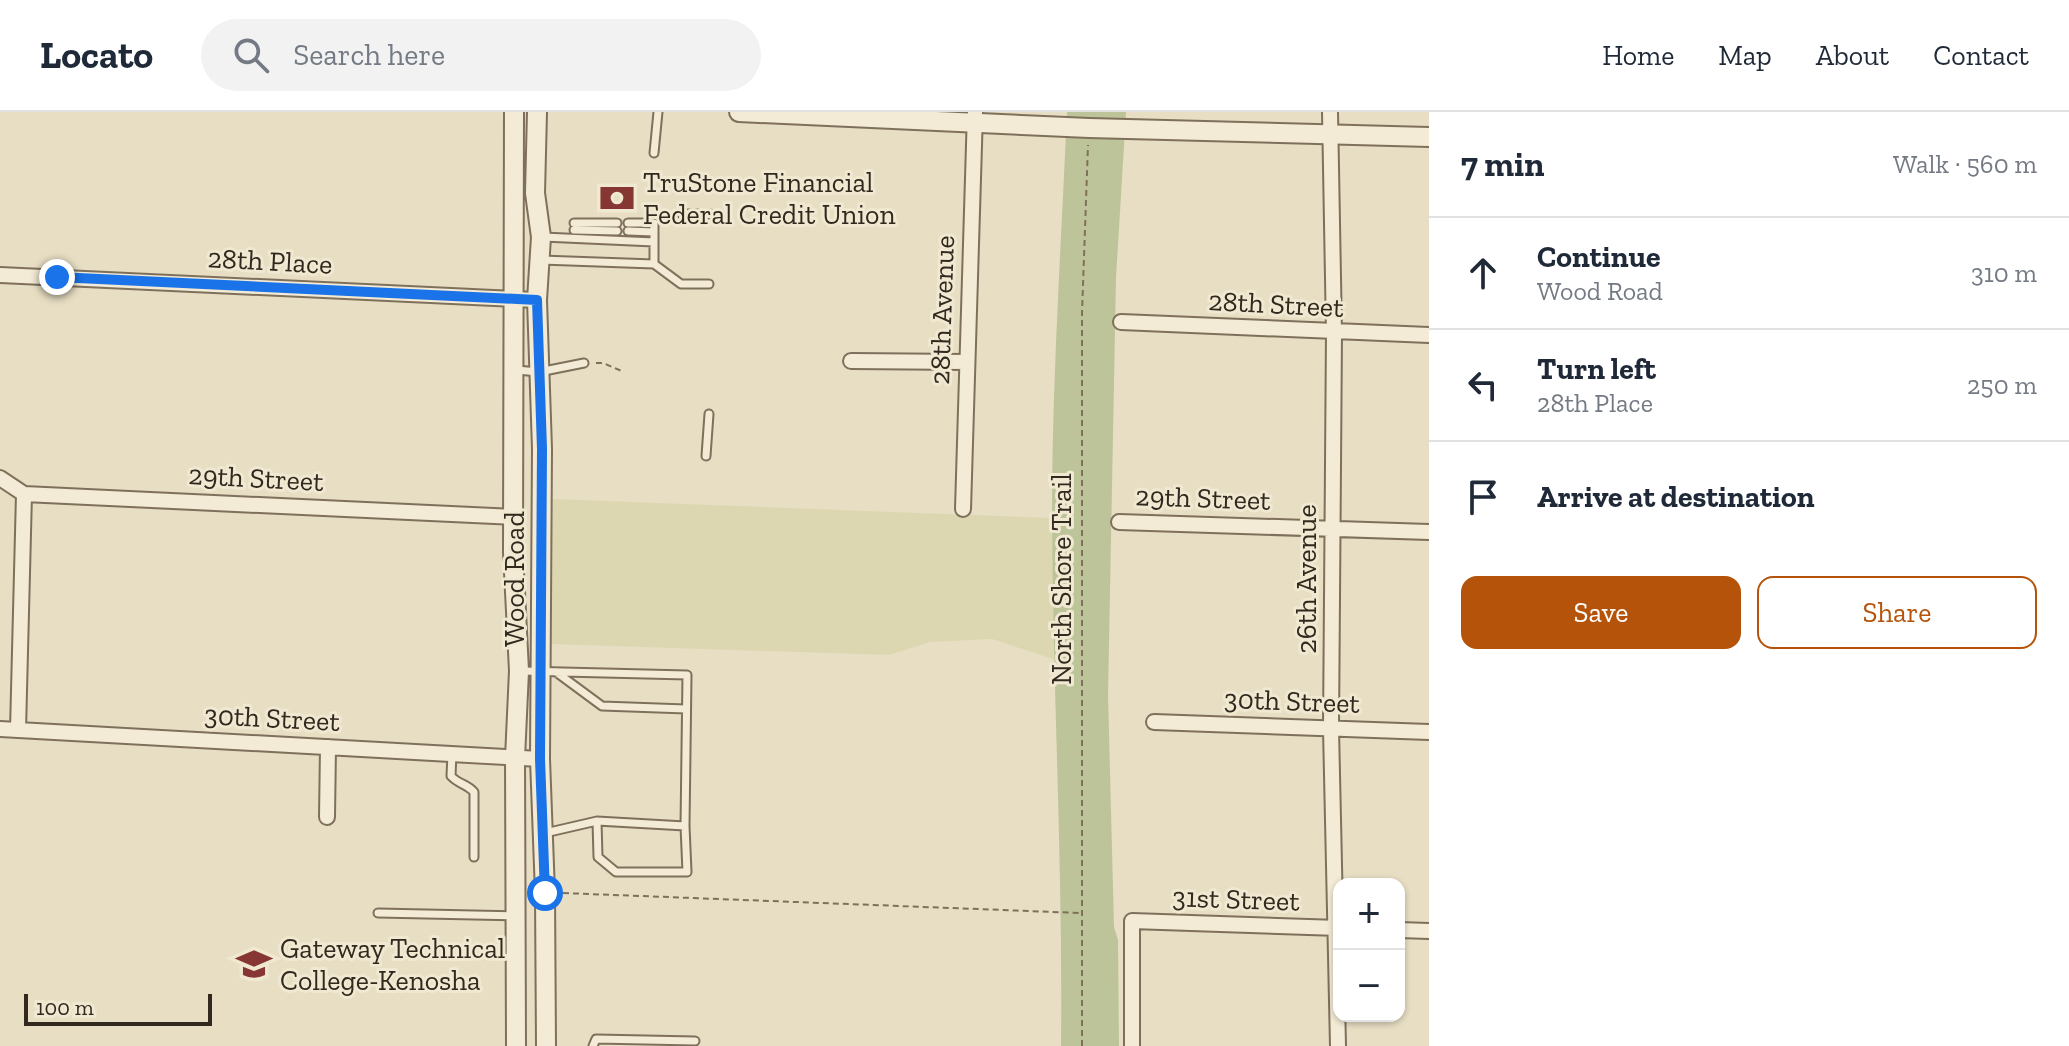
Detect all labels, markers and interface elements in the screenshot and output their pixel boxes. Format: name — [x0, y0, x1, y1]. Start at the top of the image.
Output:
search box — [201, 19, 761, 91]
text: Locato — [40, 32, 153, 78]
icon: search — [229, 33, 273, 77]
text: Search here — [293, 37, 445, 73]
text: Home — [1602, 39, 1674, 72]
text: Map — [1718, 39, 1772, 72]
text: About — [1816, 39, 1889, 72]
text: Contact — [1933, 39, 2029, 72]
text: 7 min — [1461, 144, 1544, 185]
text: Walk · 560 m — [1893, 148, 2037, 180]
place label: TruStone Financial Federal Credit Union — [643, 166, 896, 231]
bank icon: TruStone Financial Federal Credit Union — [598, 179, 636, 217]
street label: 28th Avenue — [923, 235, 961, 385]
text: Continue — [1537, 239, 1661, 275]
street label: 28th Place — [207, 241, 333, 281]
icon: ahead — [1461, 251, 1505, 295]
text: 310 m — [1971, 257, 2037, 289]
route end — [39, 259, 75, 295]
text: Wood Road — [1537, 275, 1663, 307]
street label: 28th Street — [1208, 284, 1345, 324]
text: Turn left — [1537, 351, 1656, 387]
icon: left — [1461, 363, 1505, 407]
text: 250 m — [1967, 369, 2037, 401]
text: 28th Place — [1537, 387, 1653, 419]
street label: 29th Street — [188, 458, 325, 498]
street label: North Shore Trail — [1045, 473, 1078, 685]
icon: arrive — [1461, 475, 1505, 519]
street label: 29th Street — [1135, 479, 1272, 517]
text: Arrive at destination — [1537, 479, 1814, 515]
street label: 26th Avenue — [1290, 504, 1323, 654]
street label: Wood Road — [498, 511, 531, 647]
button: Save — [1461, 576, 1741, 649]
button: Share — [1757, 576, 2037, 649]
street label: 30th Street — [1224, 682, 1361, 720]
street label: 30th Street — [203, 698, 341, 738]
route start — [527, 875, 563, 911]
map controls — [1333, 878, 1405, 1022]
button: + — [1333, 878, 1405, 950]
street label: 31st Street — [1172, 880, 1301, 918]
place label: Gateway Technical College-Kenosha — [280, 932, 505, 997]
school or university icon: Gateway Technical College-Kenosha — [235, 945, 273, 983]
button: − — [1333, 950, 1405, 1022]
scale bar — [24, 990, 212, 1026]
text: 100 m — [36, 994, 94, 1021]

